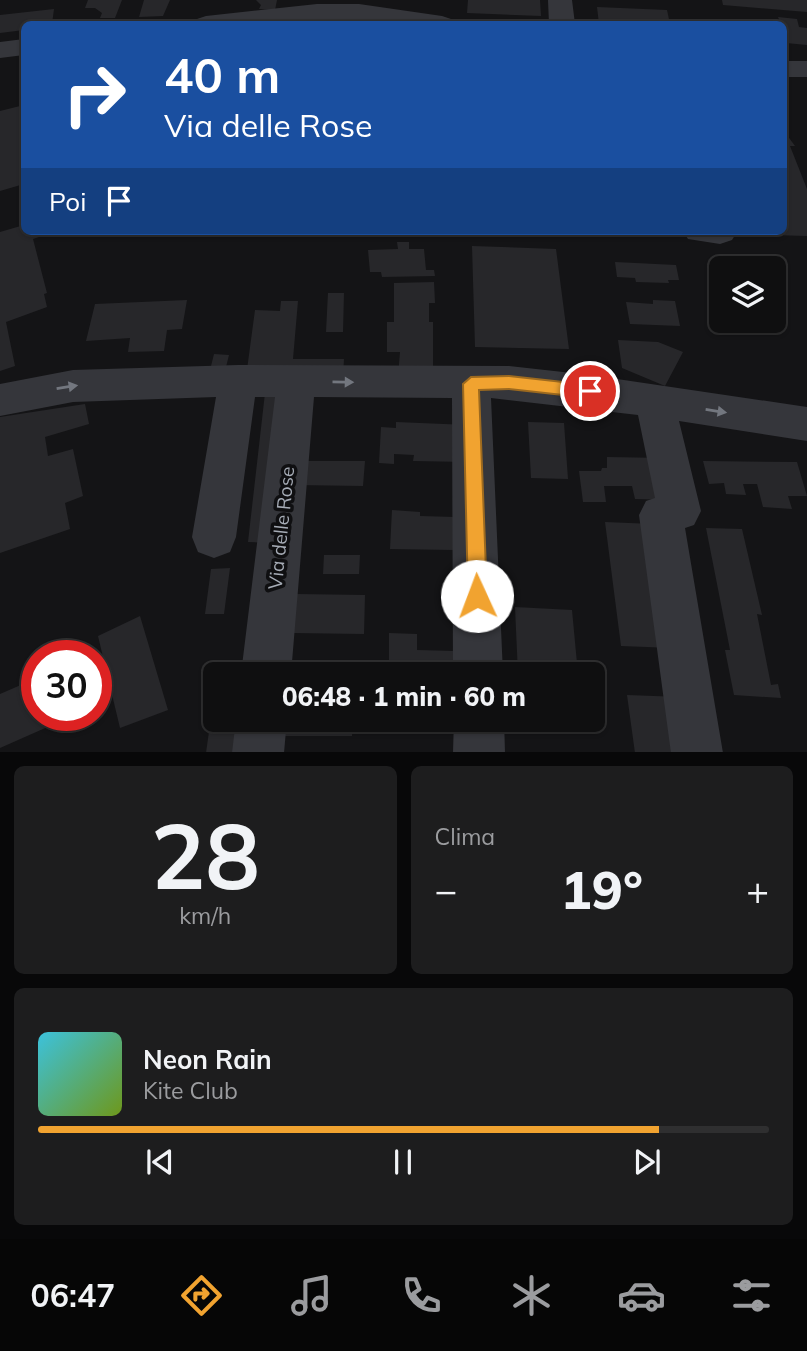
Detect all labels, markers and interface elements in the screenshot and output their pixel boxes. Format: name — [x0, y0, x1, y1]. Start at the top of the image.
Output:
text: 40 m — [164, 44, 280, 105]
icon: right — [49, 49, 140, 140]
text: Via delle Rose — [164, 105, 372, 145]
icon: arrive — [100, 182, 138, 220]
text: Poi — [49, 185, 86, 218]
map controls — [709, 256, 786, 333]
button: layers — [709, 256, 786, 333]
pin — [560, 361, 620, 421]
icon: arrive — [571, 372, 609, 410]
one-way arrow — [333, 377, 355, 388]
one-way arrow — [56, 382, 78, 393]
one-way arrow — [705, 405, 727, 416]
street label: Via delle Rose — [263, 465, 299, 591]
position arrow — [440, 559, 514, 633]
speed limit sign: 30 — [21, 640, 112, 731]
text: 06:48 · 1 min · 60 m — [282, 680, 526, 713]
text: 28 — [151, 798, 260, 912]
text: Clima — [435, 822, 495, 851]
text: 19° — [561, 857, 643, 922]
text: − — [435, 866, 457, 914]
text: + — [746, 866, 769, 914]
text: km/h — [179, 901, 231, 930]
text: Neon Rain — [143, 1043, 272, 1076]
text: Kite Club — [143, 1076, 238, 1105]
icon: previous — [141, 1143, 179, 1181]
icon: pause — [384, 1143, 422, 1181]
icon: next — [628, 1143, 666, 1181]
icon: directions — [177, 1271, 226, 1320]
icon: music — [287, 1271, 336, 1320]
icon: phone — [397, 1271, 446, 1320]
icon: climate — [507, 1271, 556, 1320]
icon: car — [617, 1271, 666, 1320]
icon: filters — [727, 1271, 776, 1320]
text: 06:47 — [31, 1275, 115, 1315]

